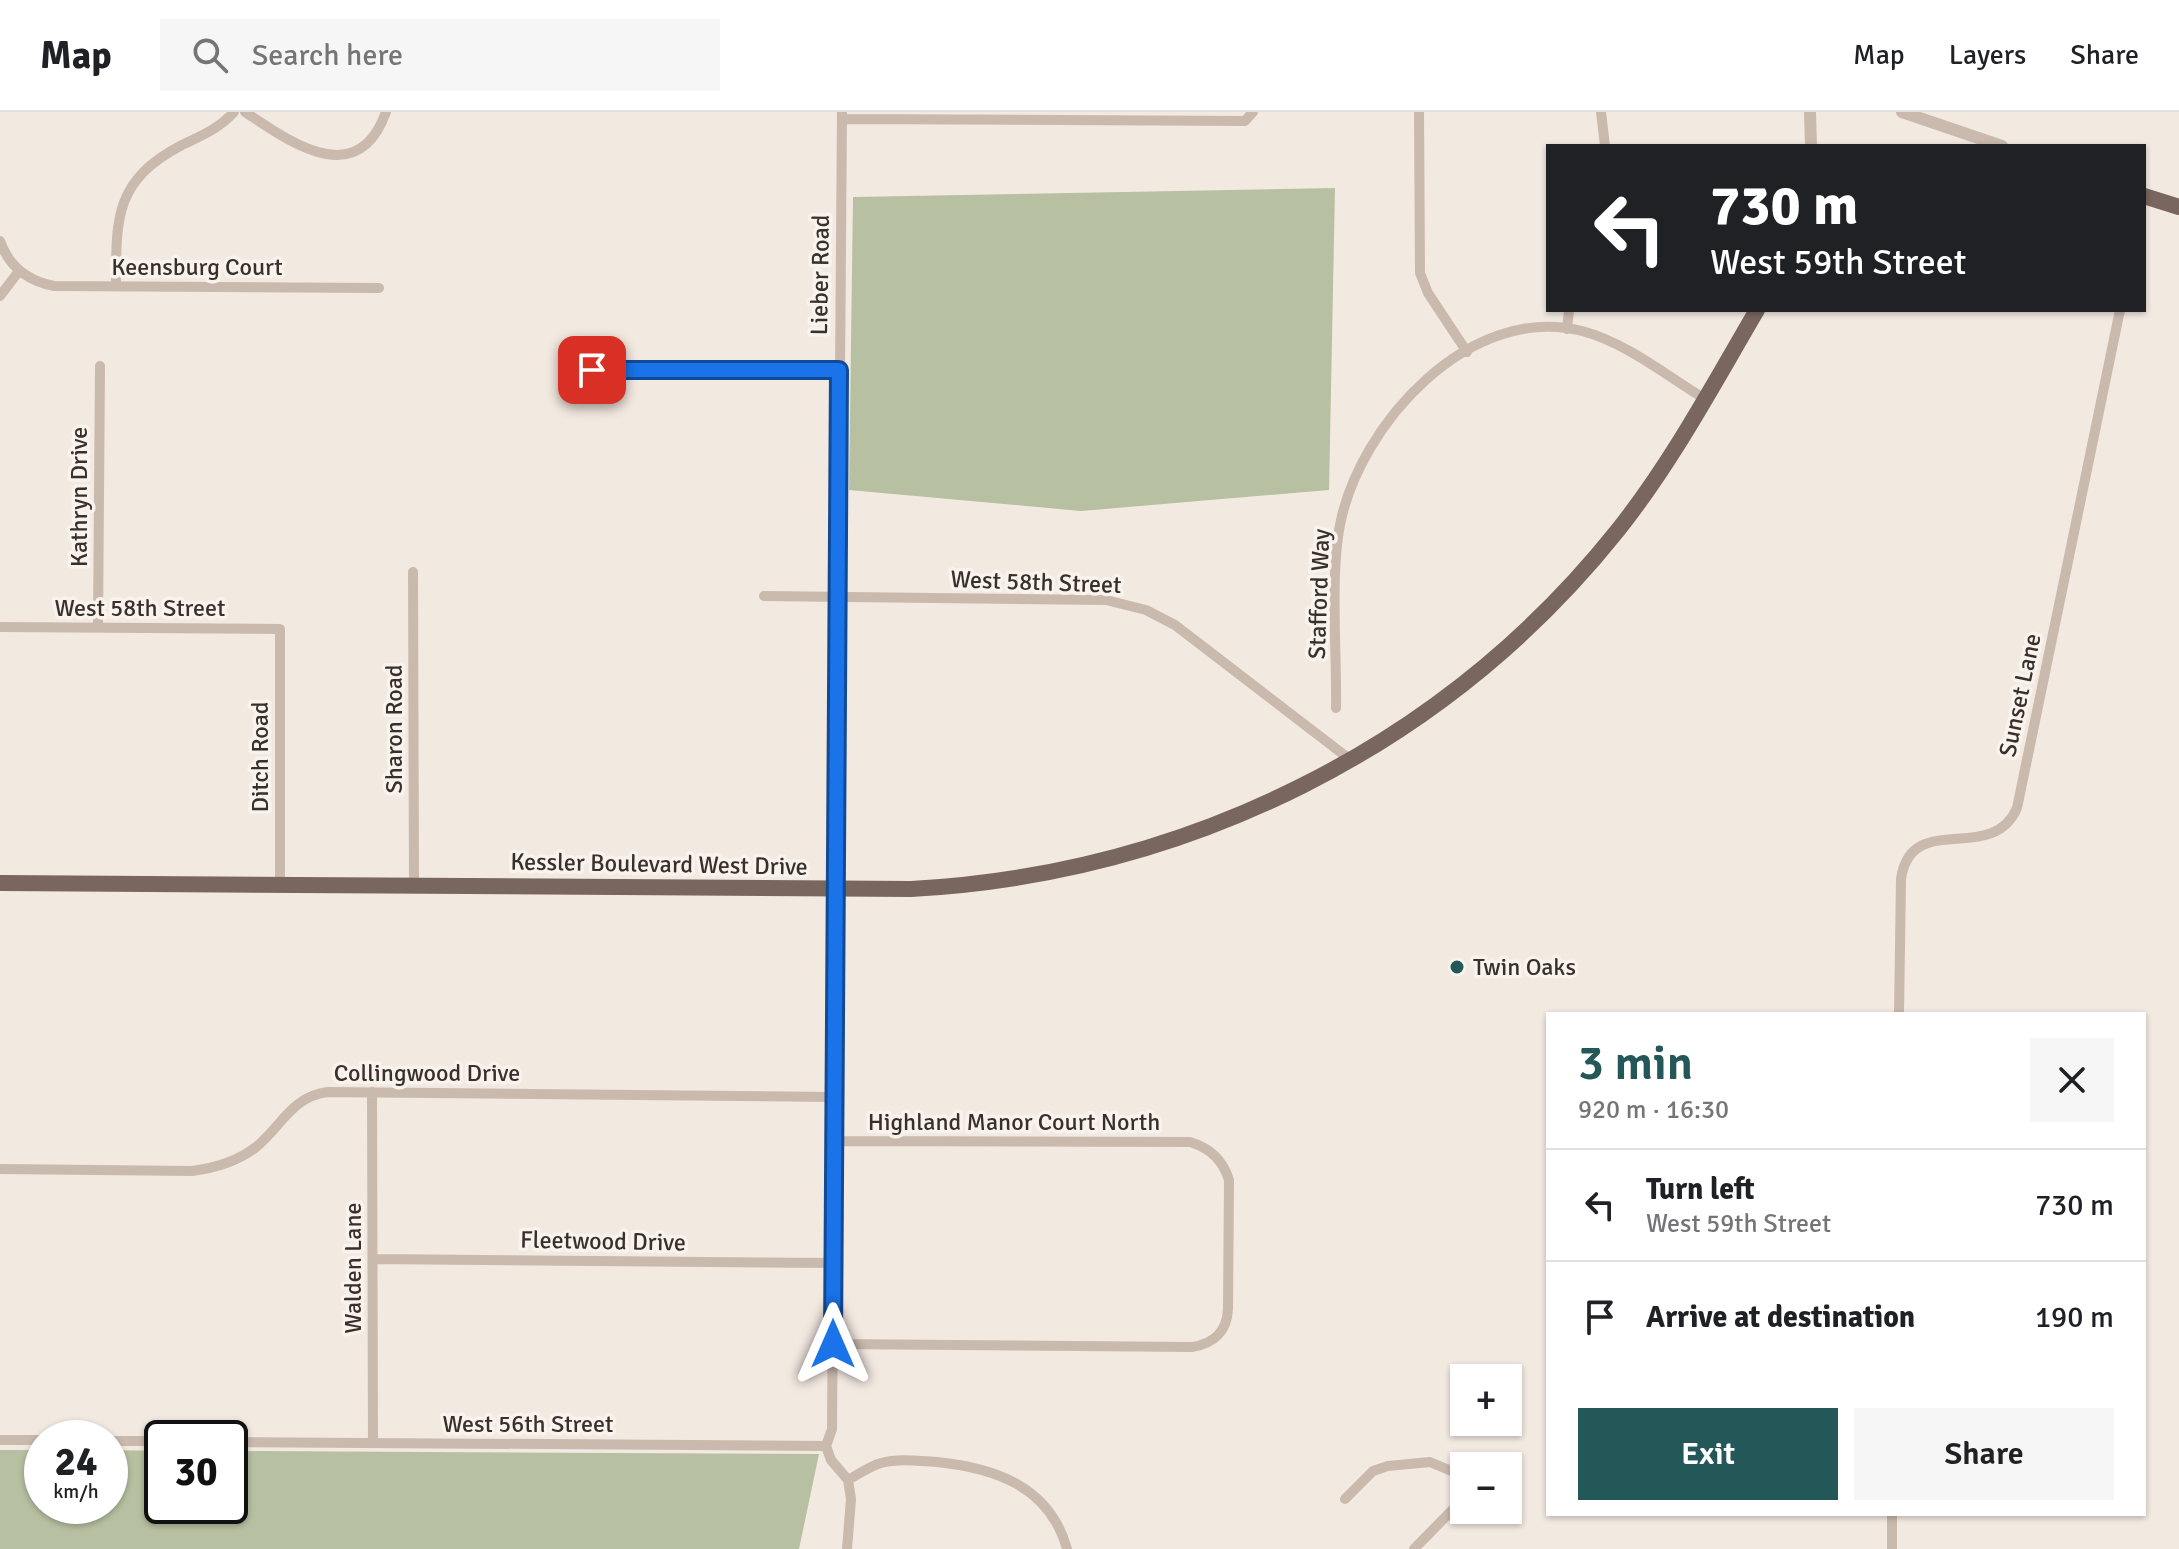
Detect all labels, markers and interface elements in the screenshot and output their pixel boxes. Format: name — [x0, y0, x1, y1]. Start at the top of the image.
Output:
search box — [160, 19, 720, 91]
text: Map — [40, 32, 112, 79]
icon: search — [188, 33, 232, 77]
text: Search here — [252, 37, 403, 74]
text: Map — [1853, 38, 1905, 72]
text: Layers — [1949, 38, 2026, 72]
text: Share — [2070, 38, 2139, 72]
text: 730 m — [1710, 171, 1858, 240]
icon: left — [1578, 176, 1682, 280]
street label: Lieber Road — [804, 214, 836, 336]
text: West 59th Street — [1710, 240, 1966, 285]
street label: Keensburg Court — [111, 252, 283, 282]
pin — [558, 336, 626, 404]
icon: arrive — [570, 348, 614, 392]
street label: Kathryn Drive — [64, 427, 94, 567]
street label: Stafford Way — [1302, 528, 1336, 660]
street label: West 58th Street — [950, 564, 1122, 600]
street label: West 58th Street — [55, 593, 225, 623]
street label: Sunset Lane — [1992, 631, 2048, 759]
street label: Sharon Road — [379, 664, 409, 794]
street label: Ditch Road — [245, 701, 275, 813]
street label: Kessler Boulevard West Drive — [510, 846, 808, 882]
place label: Twin Oaks — [1473, 952, 1576, 982]
marker: Twin Oaks — [1448, 958, 1466, 976]
text: 3 min — [1578, 1034, 1693, 1093]
button: close — [2030, 1038, 2114, 1122]
street label: Collingwood Drive — [334, 1058, 520, 1088]
text: 920 m · 16:30 — [1578, 1094, 1729, 1126]
street label: Highland Manor Court North — [868, 1107, 1160, 1137]
text: Turn left — [1646, 1171, 1755, 1208]
icon: left — [1578, 1183, 1622, 1227]
text: 730 m — [2035, 1187, 2114, 1224]
street label: Walden Lane — [338, 1202, 368, 1334]
text: West 59th Street — [1646, 1208, 1831, 1240]
street label: Fleetwood Drive — [520, 1225, 686, 1257]
icon: arrive — [1578, 1295, 1622, 1339]
text: Arrive at destination — [1646, 1299, 1915, 1336]
text: 190 m — [2035, 1299, 2114, 1336]
position arrow — [791, 1302, 875, 1386]
map controls — [1450, 1364, 1522, 1524]
button: + — [1450, 1364, 1522, 1436]
button: Exit — [1578, 1408, 1838, 1500]
button: Share — [1854, 1408, 2114, 1500]
street label: West 56th Street — [443, 1409, 613, 1439]
speed limit sign: 30 — [144, 1420, 248, 1524]
text: 24 — [54, 1437, 98, 1487]
button: − — [1450, 1452, 1522, 1524]
text: km/h — [53, 1479, 99, 1504]

